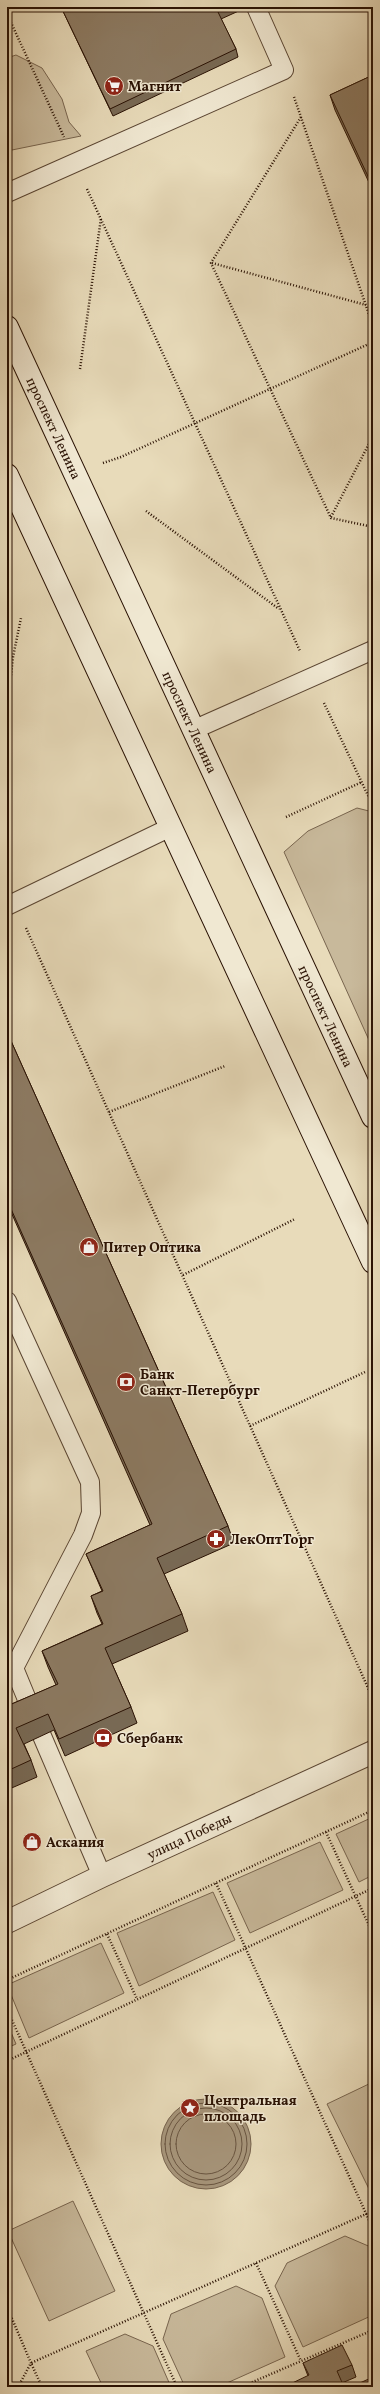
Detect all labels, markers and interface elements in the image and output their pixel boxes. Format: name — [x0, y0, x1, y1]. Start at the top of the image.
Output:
supermarket icon: Магнит — [103, 75, 125, 97]
place label: Магнит — [128, 78, 182, 97]
street label: проспект Ленина — [21, 375, 85, 483]
street label: проспект Ленина — [157, 669, 221, 777]
street label: проспект Ленина — [293, 963, 357, 1071]
shop icon: Питер Оптика — [78, 1236, 100, 1258]
place label: Питер Оптика — [103, 1239, 202, 1258]
place label: Банк Санкт-Петербург — [140, 1366, 260, 1401]
bank icon: Банк Санкт-Петербург — [115, 1371, 137, 1393]
pharmacy icon: ЛекОптТорг — [205, 1528, 227, 1550]
place label: ЛекОптТорг — [230, 1531, 314, 1550]
bank icon: Сбербанк — [92, 1727, 114, 1749]
place label: Сбербанк — [117, 1730, 184, 1749]
street label: улица Победы — [144, 1809, 235, 1865]
shop icon: Аскания — [21, 1831, 43, 1853]
place label: Аскания — [46, 1834, 104, 1853]
place label: Центральная площадь — [204, 2092, 297, 2127]
place icon: Центральная площадь — [179, 2097, 201, 2119]

